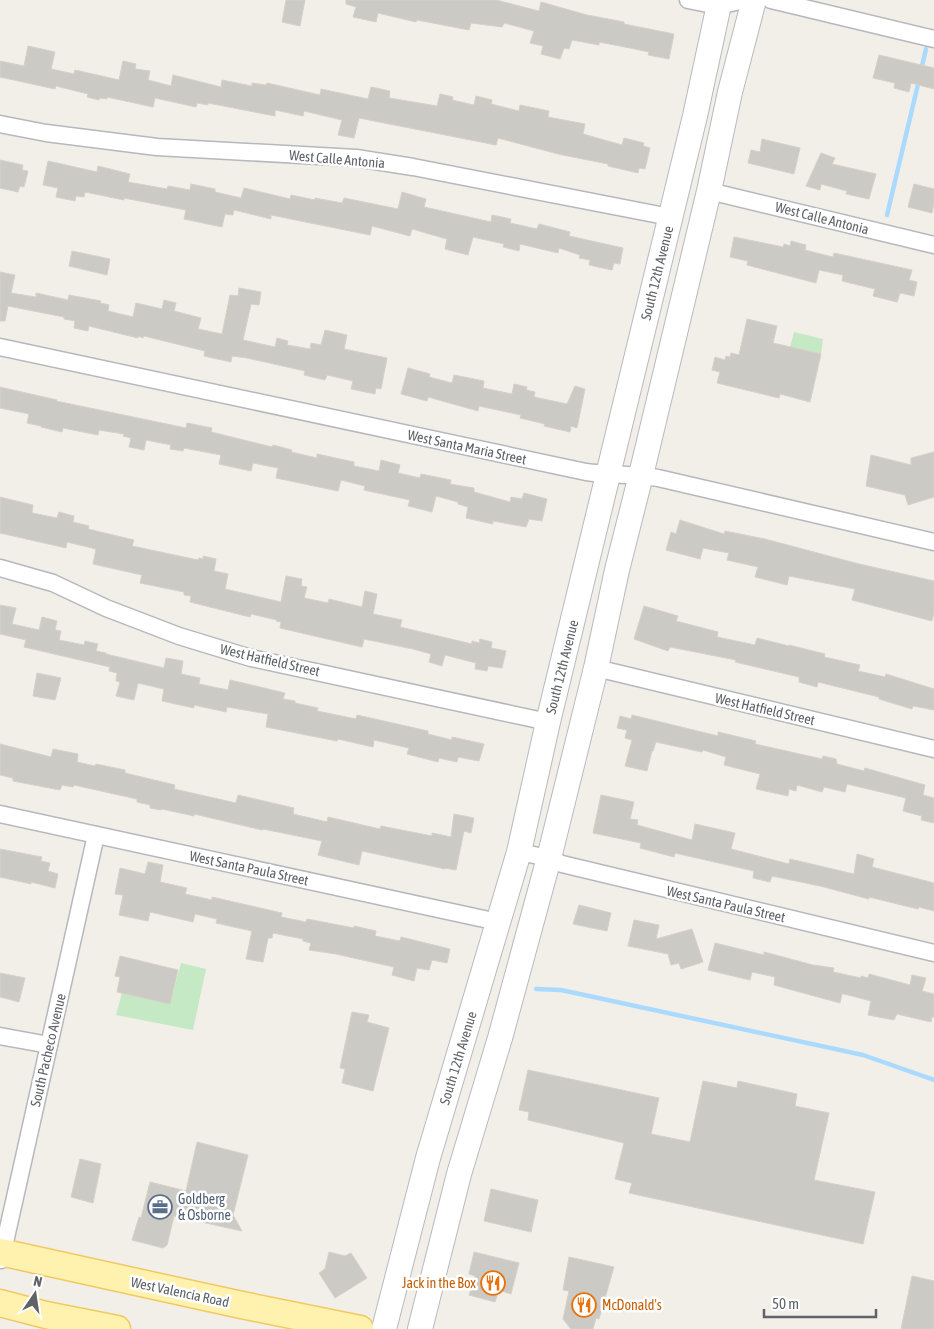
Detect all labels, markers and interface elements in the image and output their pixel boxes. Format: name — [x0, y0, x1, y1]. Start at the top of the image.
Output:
street label: West Calle Antonia — [288, 147, 386, 171]
street label: West Calle Antonia — [773, 199, 871, 237]
street label: South 12th Avenue — [638, 224, 676, 322]
street label: West Santa Maria Street — [406, 427, 528, 467]
street label: South 12th Avenue — [543, 618, 581, 716]
street label: West Hatfield Street — [219, 641, 321, 679]
street label: West Hatfield Street — [714, 690, 816, 728]
street label: West Santa Paula Street — [188, 848, 310, 888]
street label: West Santa Paula Street — [665, 883, 787, 925]
street label: South Pacheco Avenue — [27, 992, 69, 1108]
street label: South 12th Avenue — [436, 1009, 480, 1107]
place label: Goldberg & Osborne — [178, 1191, 231, 1223]
office icon: Goldberg & Osborne — [147, 1194, 173, 1220]
north arrow — [10, 1269, 60, 1319]
restaurant icon: Jack in the Box — [480, 1270, 506, 1296]
text: N — [32, 1273, 44, 1290]
street label: West Valencia Road — [129, 1274, 231, 1310]
place label: Jack in the Box — [402, 1275, 476, 1291]
scale bar — [764, 1286, 876, 1318]
restaurant icon: McDonald's — [571, 1292, 597, 1318]
text: 50 m — [772, 1295, 799, 1312]
place label: McDonald's — [602, 1297, 662, 1313]

